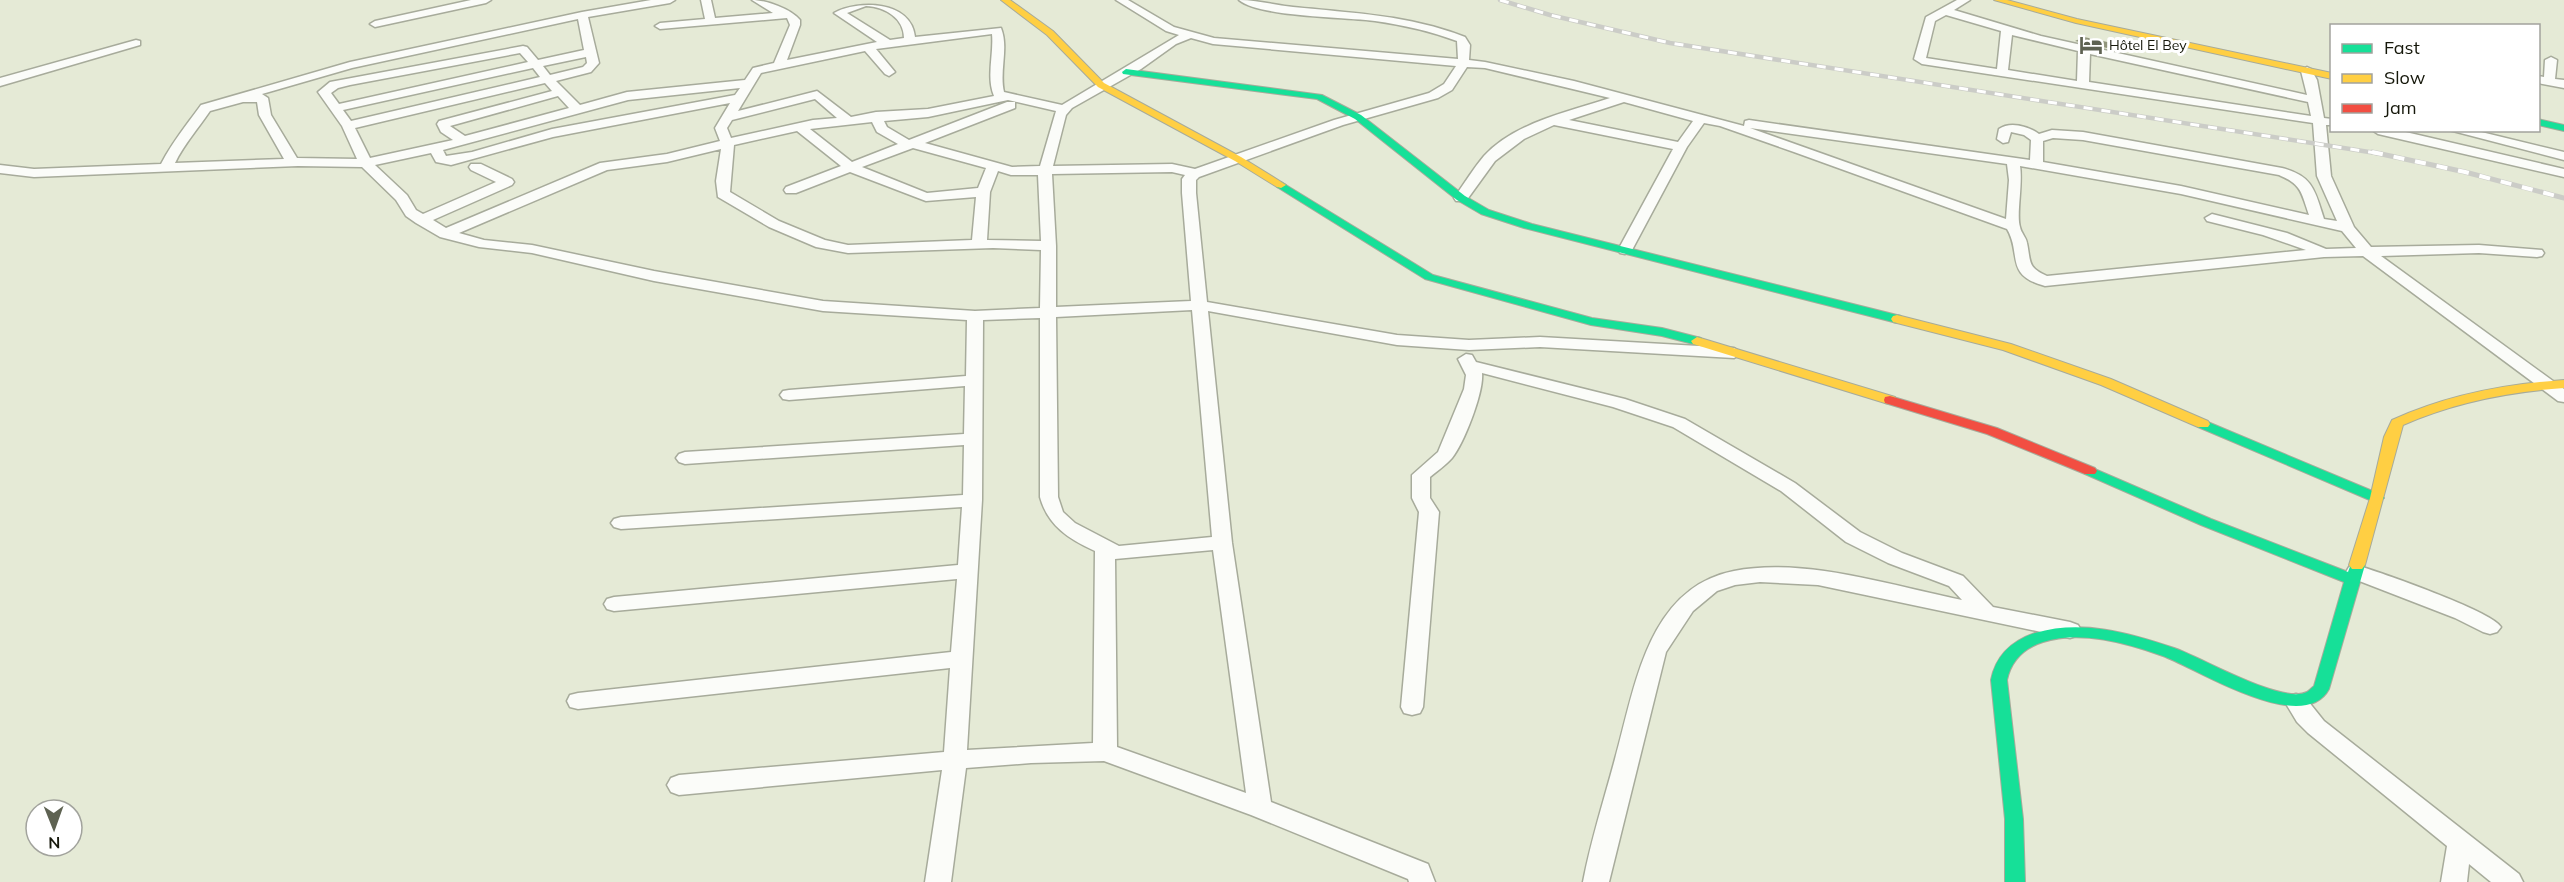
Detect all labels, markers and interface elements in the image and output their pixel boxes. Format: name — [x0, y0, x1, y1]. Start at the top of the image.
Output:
legend — [2330, 24, 2540, 132]
hotel icon: Hôtel El Bey — [2078, 32, 2104, 58]
place label: Hôtel El Bey — [2109, 36, 2187, 54]
text: Fast — [2384, 36, 2420, 59]
text: Slow — [2384, 66, 2426, 89]
text: Jam — [2384, 96, 2417, 119]
north arrow — [24, 798, 84, 858]
text: N — [48, 833, 60, 853]

